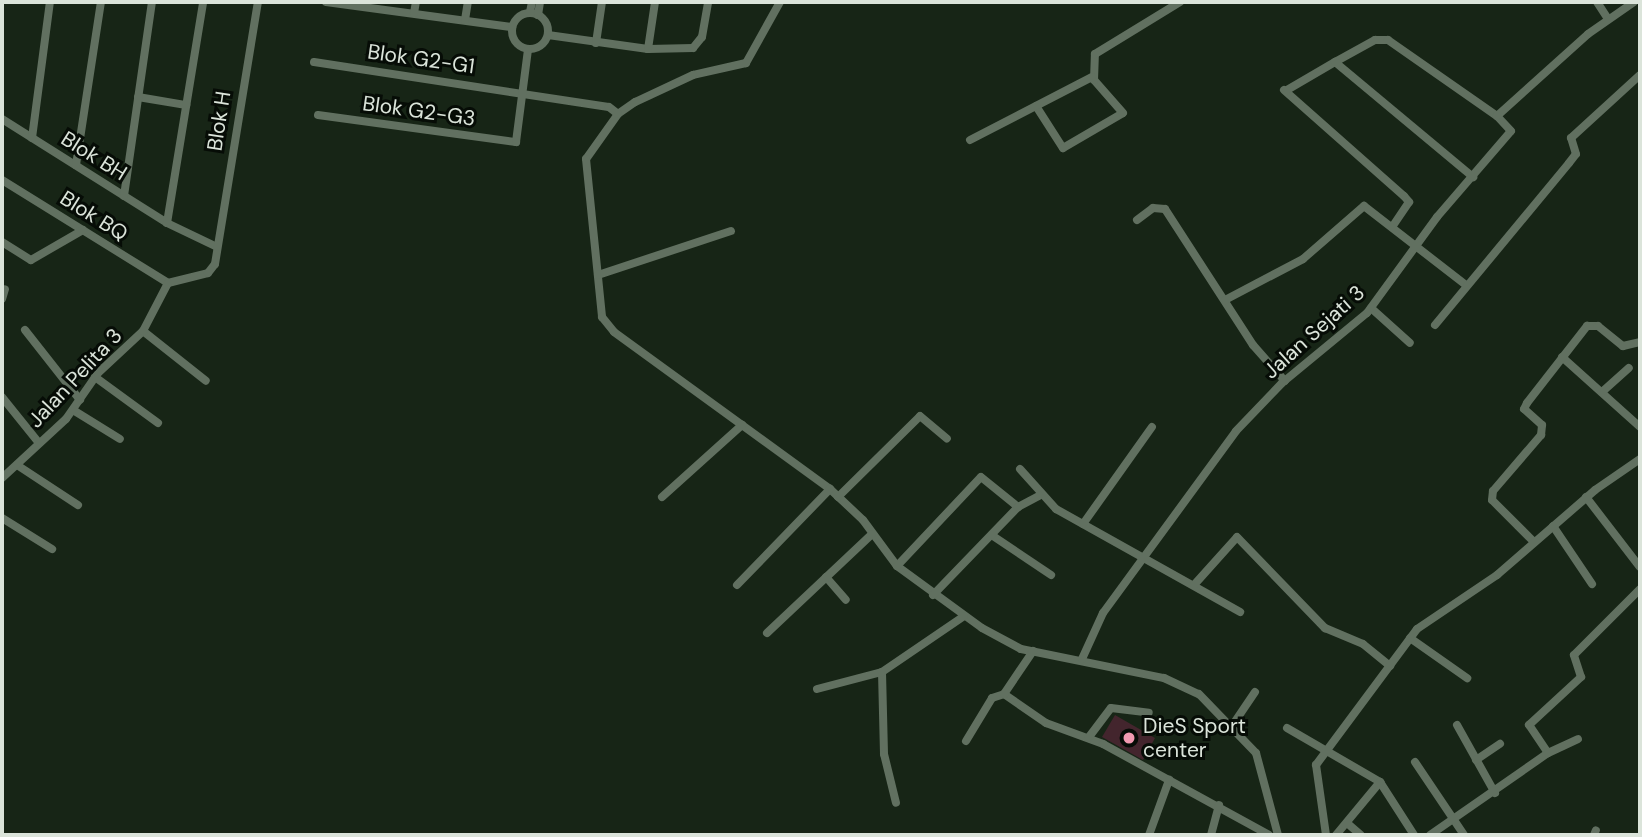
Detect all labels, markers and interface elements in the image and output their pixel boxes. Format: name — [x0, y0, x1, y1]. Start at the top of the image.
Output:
street label: Blok G2-G1 — [366, 39, 476, 79]
street label: Blok H — [202, 89, 236, 153]
street label: Blok G2-G3 — [361, 91, 477, 131]
street label: Blok BH — [56, 126, 132, 186]
street label: Blok BQ — [56, 185, 132, 247]
street label: Jalan Sejati 3 — [1258, 280, 1370, 384]
street label: Jalan Pelita 3 — [23, 323, 127, 433]
place label: DieS Sport center — [1143, 713, 1246, 763]
marker: DieS Sport center — [1121, 730, 1137, 746]

